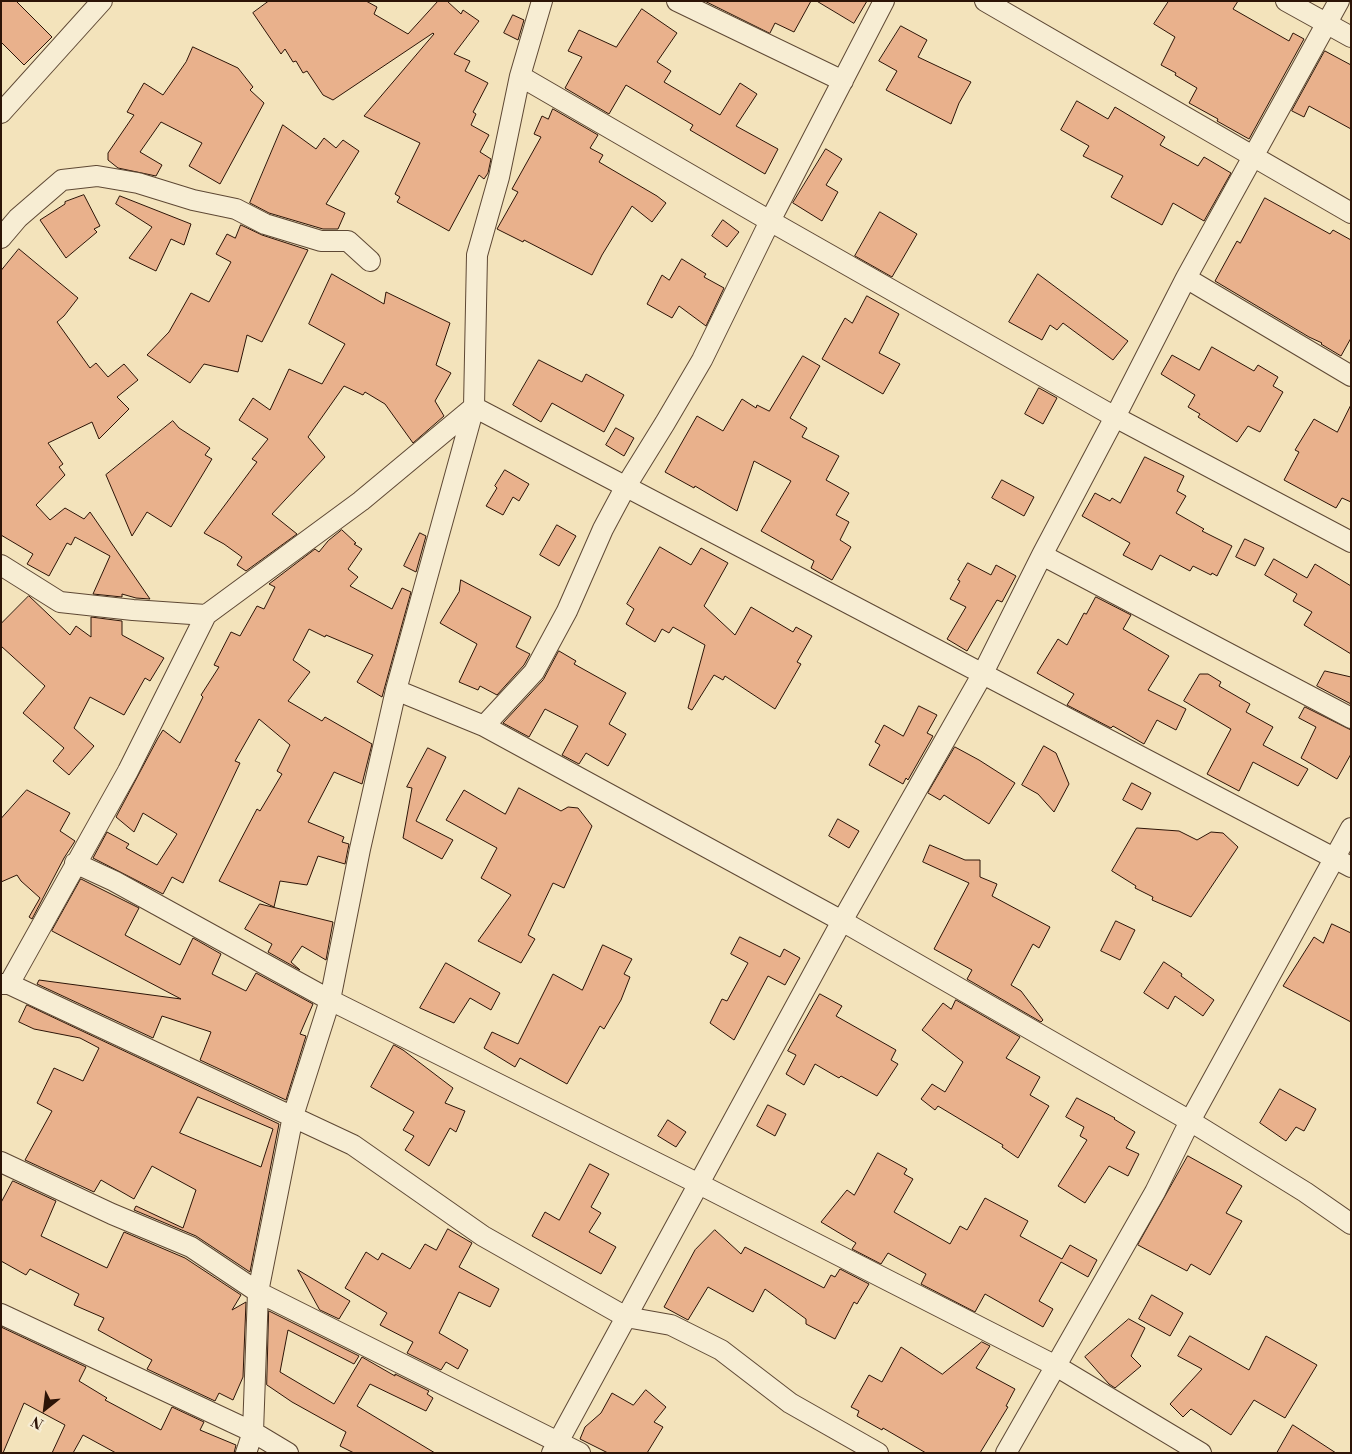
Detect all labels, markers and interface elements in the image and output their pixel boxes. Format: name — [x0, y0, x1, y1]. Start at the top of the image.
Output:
north arrow — [20, 1384, 70, 1434]
text: N — [29, 1412, 47, 1433]

